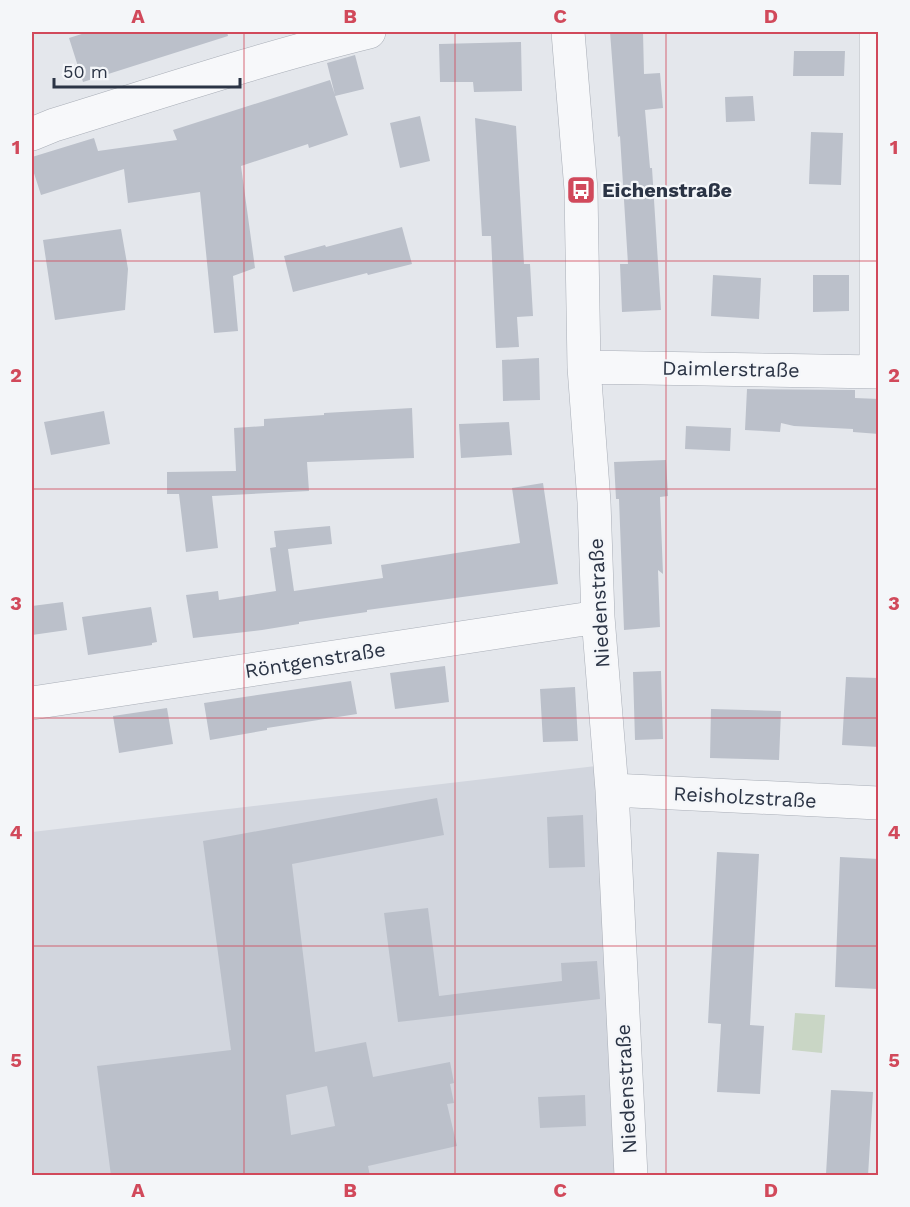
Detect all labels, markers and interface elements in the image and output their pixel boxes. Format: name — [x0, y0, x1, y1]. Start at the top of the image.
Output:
text: A — [131, 4, 145, 28]
text: B — [343, 4, 357, 28]
text: C — [553, 4, 567, 28]
text: D — [764, 4, 778, 28]
scale bar — [54, 51, 240, 89]
text: 50 m — [63, 61, 108, 82]
text: 1 — [12, 135, 20, 159]
text: 1 — [890, 135, 898, 159]
bus stop icon: Eichenstraße — [565, 174, 597, 206]
place label: Eichenstraße — [602, 178, 732, 202]
street label: Daimlerstraße — [662, 356, 800, 382]
text: 2 — [10, 363, 22, 387]
text: 2 — [888, 363, 900, 387]
street label: Niedenstraße — [584, 537, 614, 669]
text: 3 — [10, 591, 22, 615]
text: 3 — [888, 591, 900, 615]
street label: Röntgenstraße — [243, 637, 387, 683]
street label: Reisholzstraße — [673, 781, 817, 813]
text: 4 — [10, 820, 23, 844]
text: 4 — [888, 820, 901, 844]
street label: Niedenstraße — [611, 1023, 641, 1155]
text: 5 — [10, 1048, 22, 1072]
text: 5 — [888, 1048, 900, 1072]
text: A — [131, 1178, 145, 1202]
text: B — [343, 1178, 357, 1202]
text: C — [553, 1178, 567, 1202]
text: D — [764, 1178, 778, 1202]

